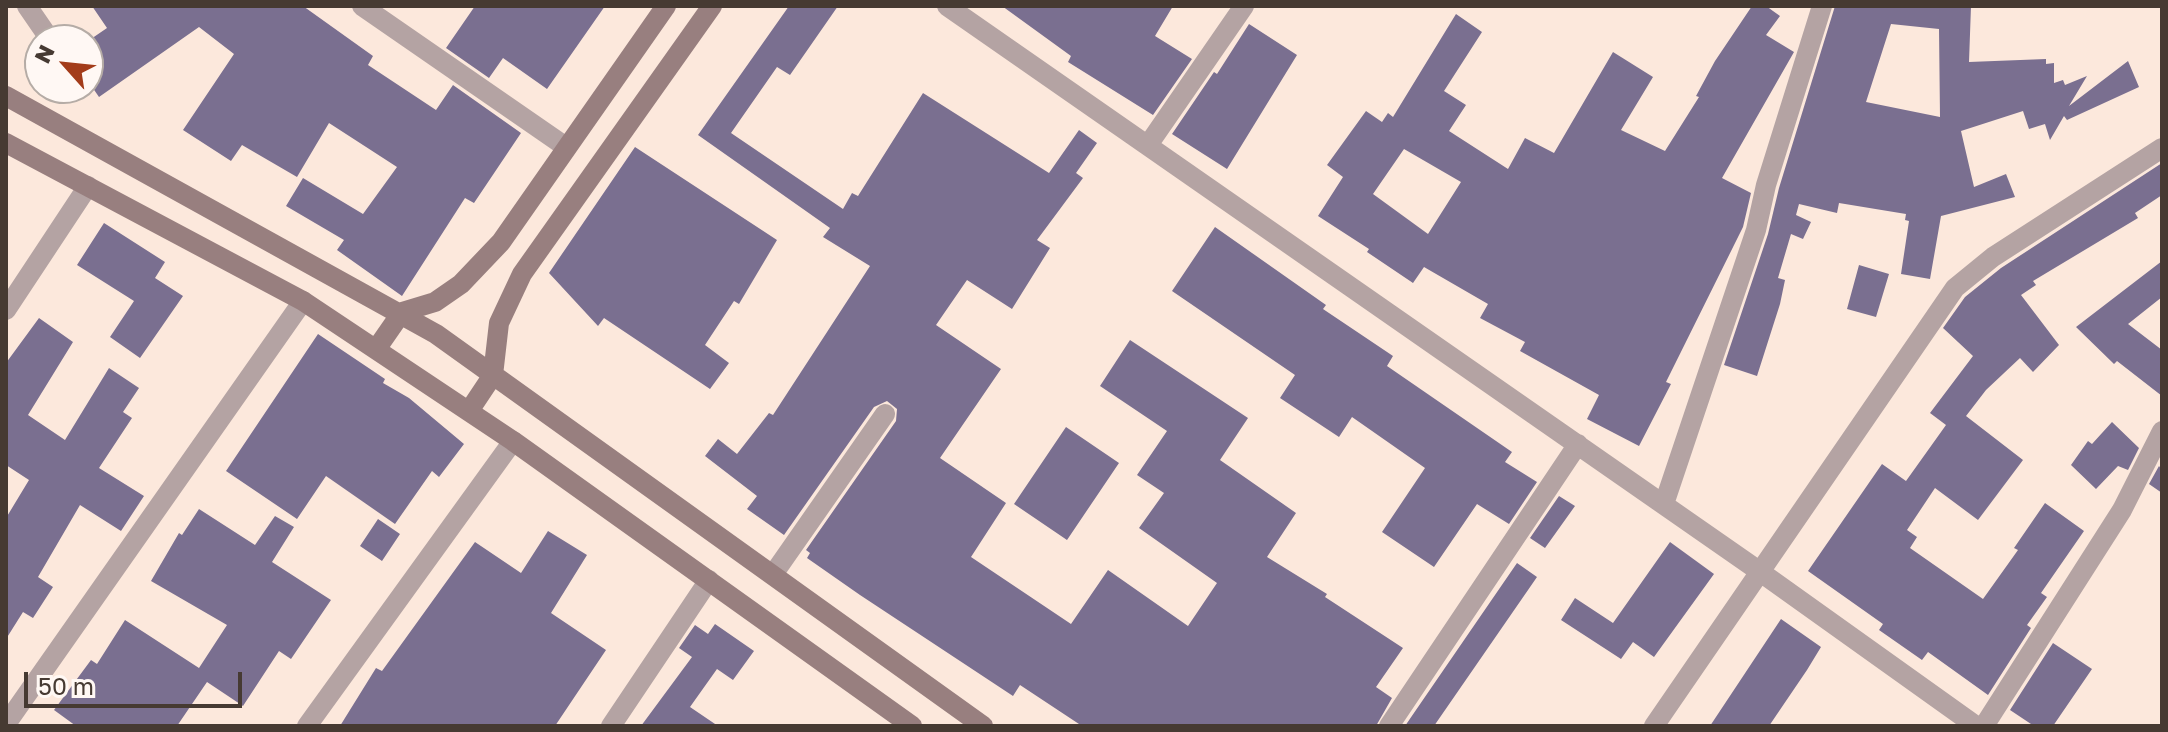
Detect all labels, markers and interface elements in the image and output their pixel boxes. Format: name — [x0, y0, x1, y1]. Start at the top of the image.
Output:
north arrow — [24, 24, 104, 104]
text: N — [28, 40, 60, 67]
scale bar — [28, 656, 246, 706]
text: 50 m — [38, 671, 94, 700]

